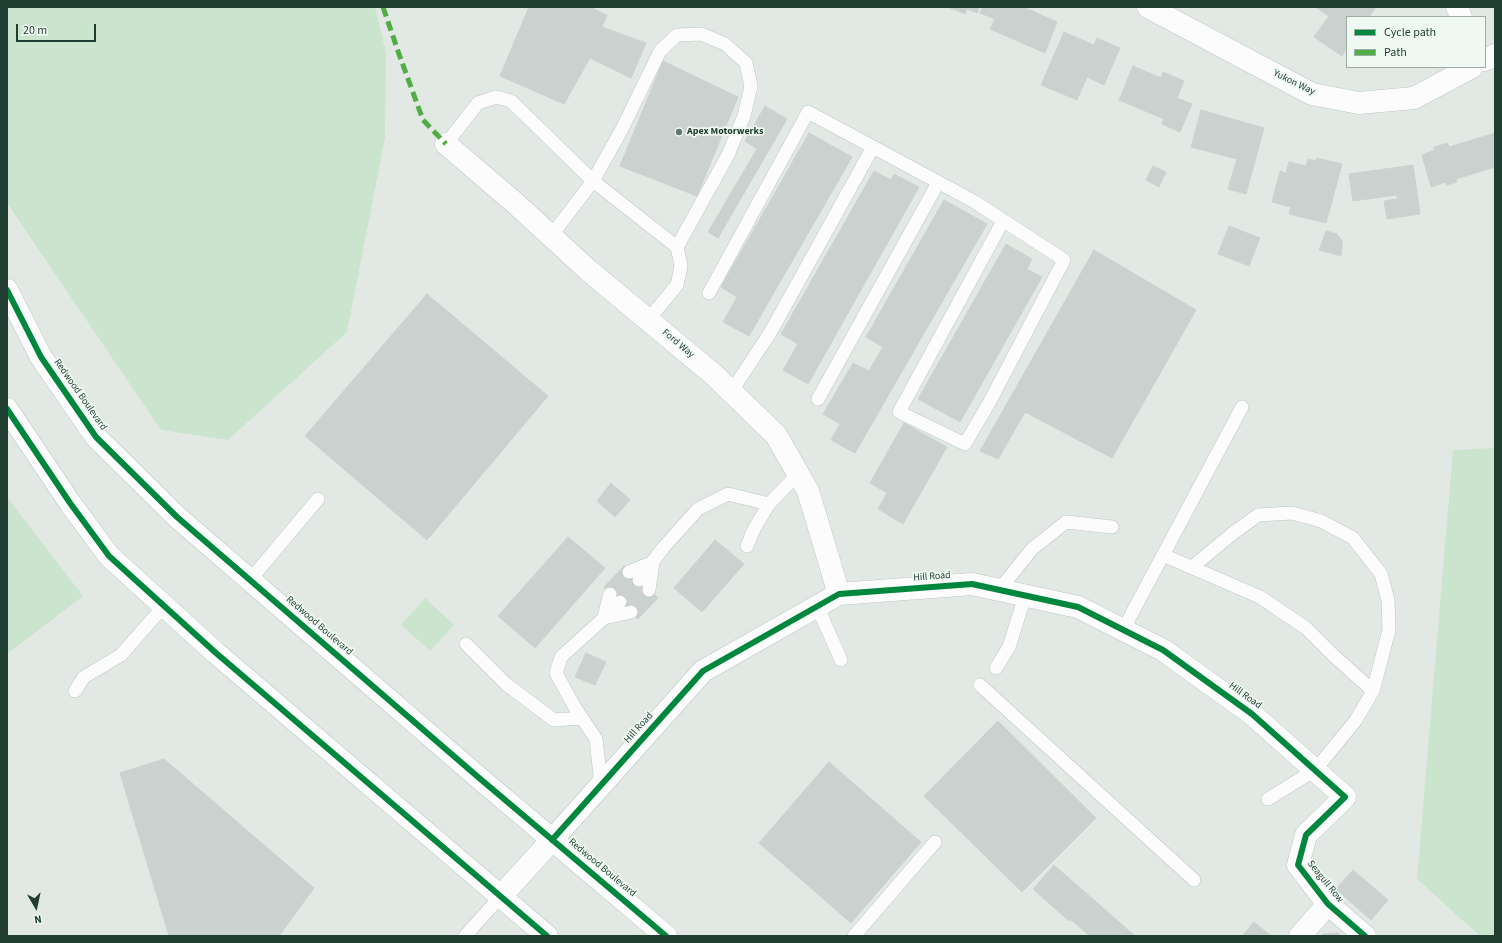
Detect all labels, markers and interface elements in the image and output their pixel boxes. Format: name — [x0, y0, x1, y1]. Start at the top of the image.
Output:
scale bar — [18, 16, 98, 42]
legend — [1346, 16, 1486, 68]
text: 20 m — [23, 22, 47, 39]
text: Cycle path — [1384, 24, 1436, 41]
text: Path — [1384, 44, 1407, 61]
street label: Yukon Way — [1271, 68, 1317, 98]
place label: Apex Motorwerks — [687, 126, 763, 138]
marker: Apex Motorwerks — [674, 127, 684, 137]
street label: Ford Way — [659, 327, 697, 361]
street label: Redwood Boulevard — [51, 357, 109, 433]
street label: Hill Road — [913, 570, 951, 584]
street label: Redwood Boulevard — [283, 594, 355, 658]
street label: Hill Road — [1226, 680, 1264, 712]
street label: Hill Road — [622, 710, 656, 746]
street label: Redwood Boulevard — [566, 836, 638, 900]
street label: Seagull Row — [1304, 858, 1346, 906]
north arrow — [16, 887, 56, 927]
text: N — [33, 911, 43, 927]

